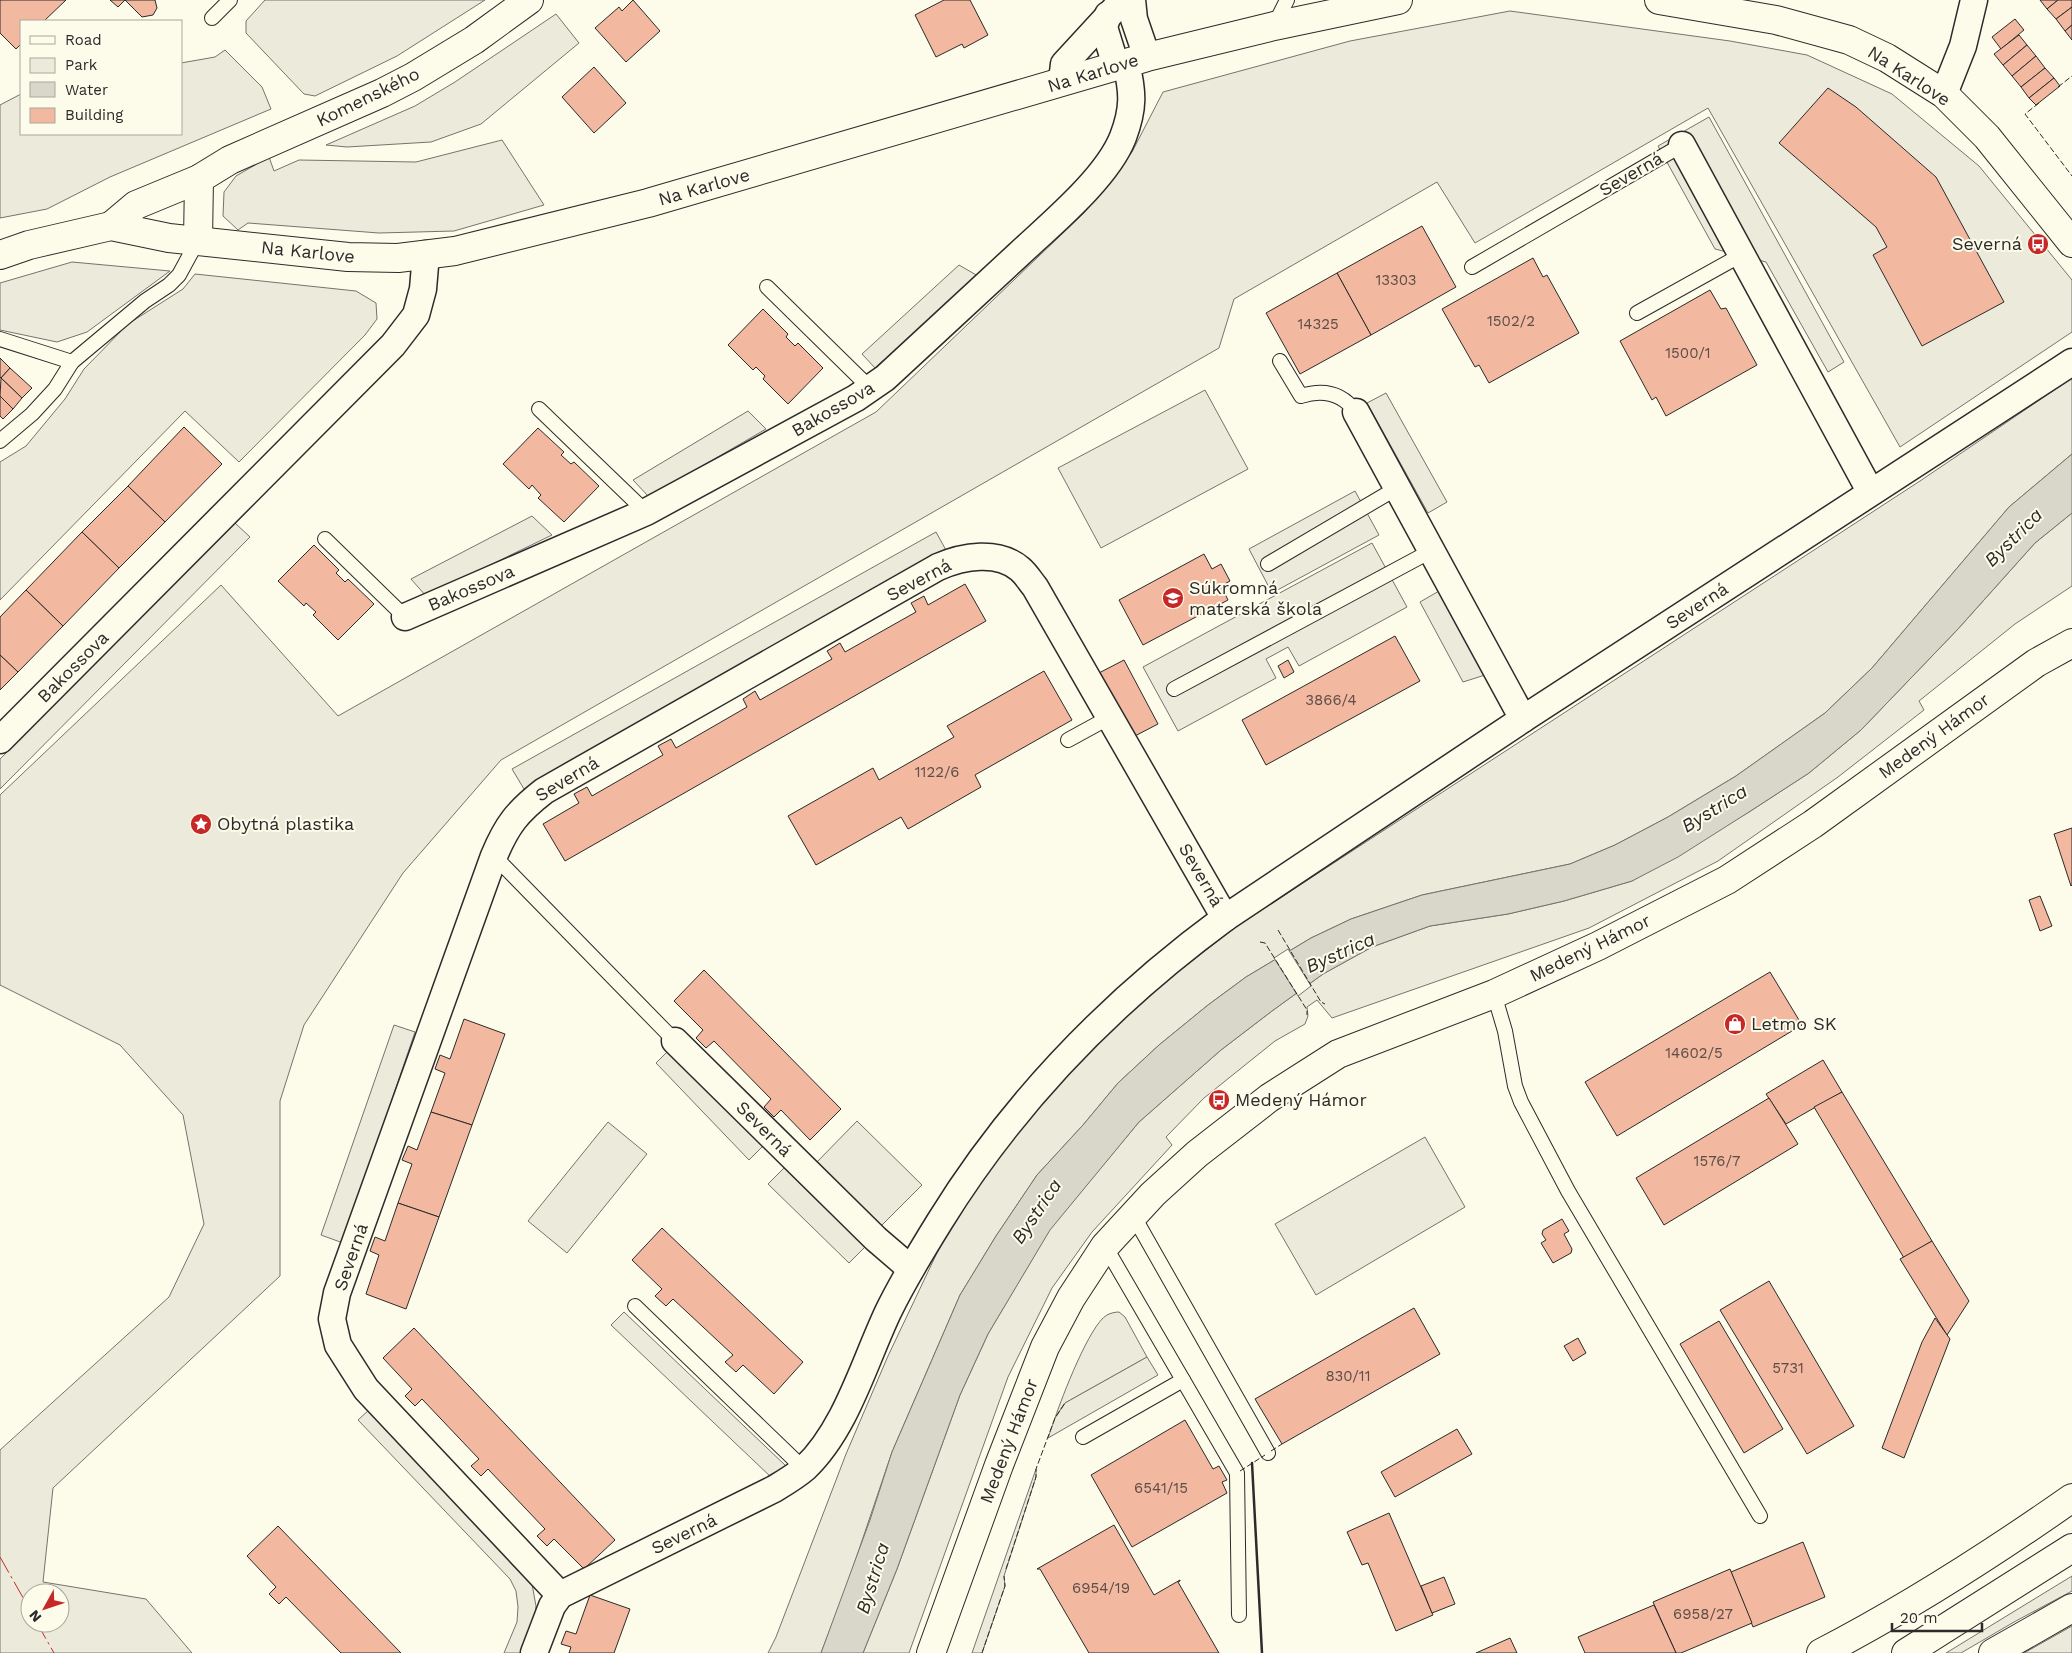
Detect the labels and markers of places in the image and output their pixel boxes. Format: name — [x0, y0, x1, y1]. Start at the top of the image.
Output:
bus stop icon: Severná — [2026, 232, 2050, 256]
place label: Severná — [1952, 233, 2022, 254]
place label: Súkromná materská škola — [1189, 577, 1322, 619]
school or university icon: Súkromná materská škola — [1161, 586, 1185, 610]
place icon: Obytná plastika — [189, 812, 213, 836]
place label: Obytná plastika — [217, 813, 354, 834]
shop icon: Letmo SK — [1723, 1012, 1747, 1036]
place label: Letmo SK — [1751, 1013, 1837, 1034]
bus stop icon: Medený Hámor — [1207, 1088, 1231, 1112]
place label: Medený Hámor — [1235, 1089, 1367, 1110]

